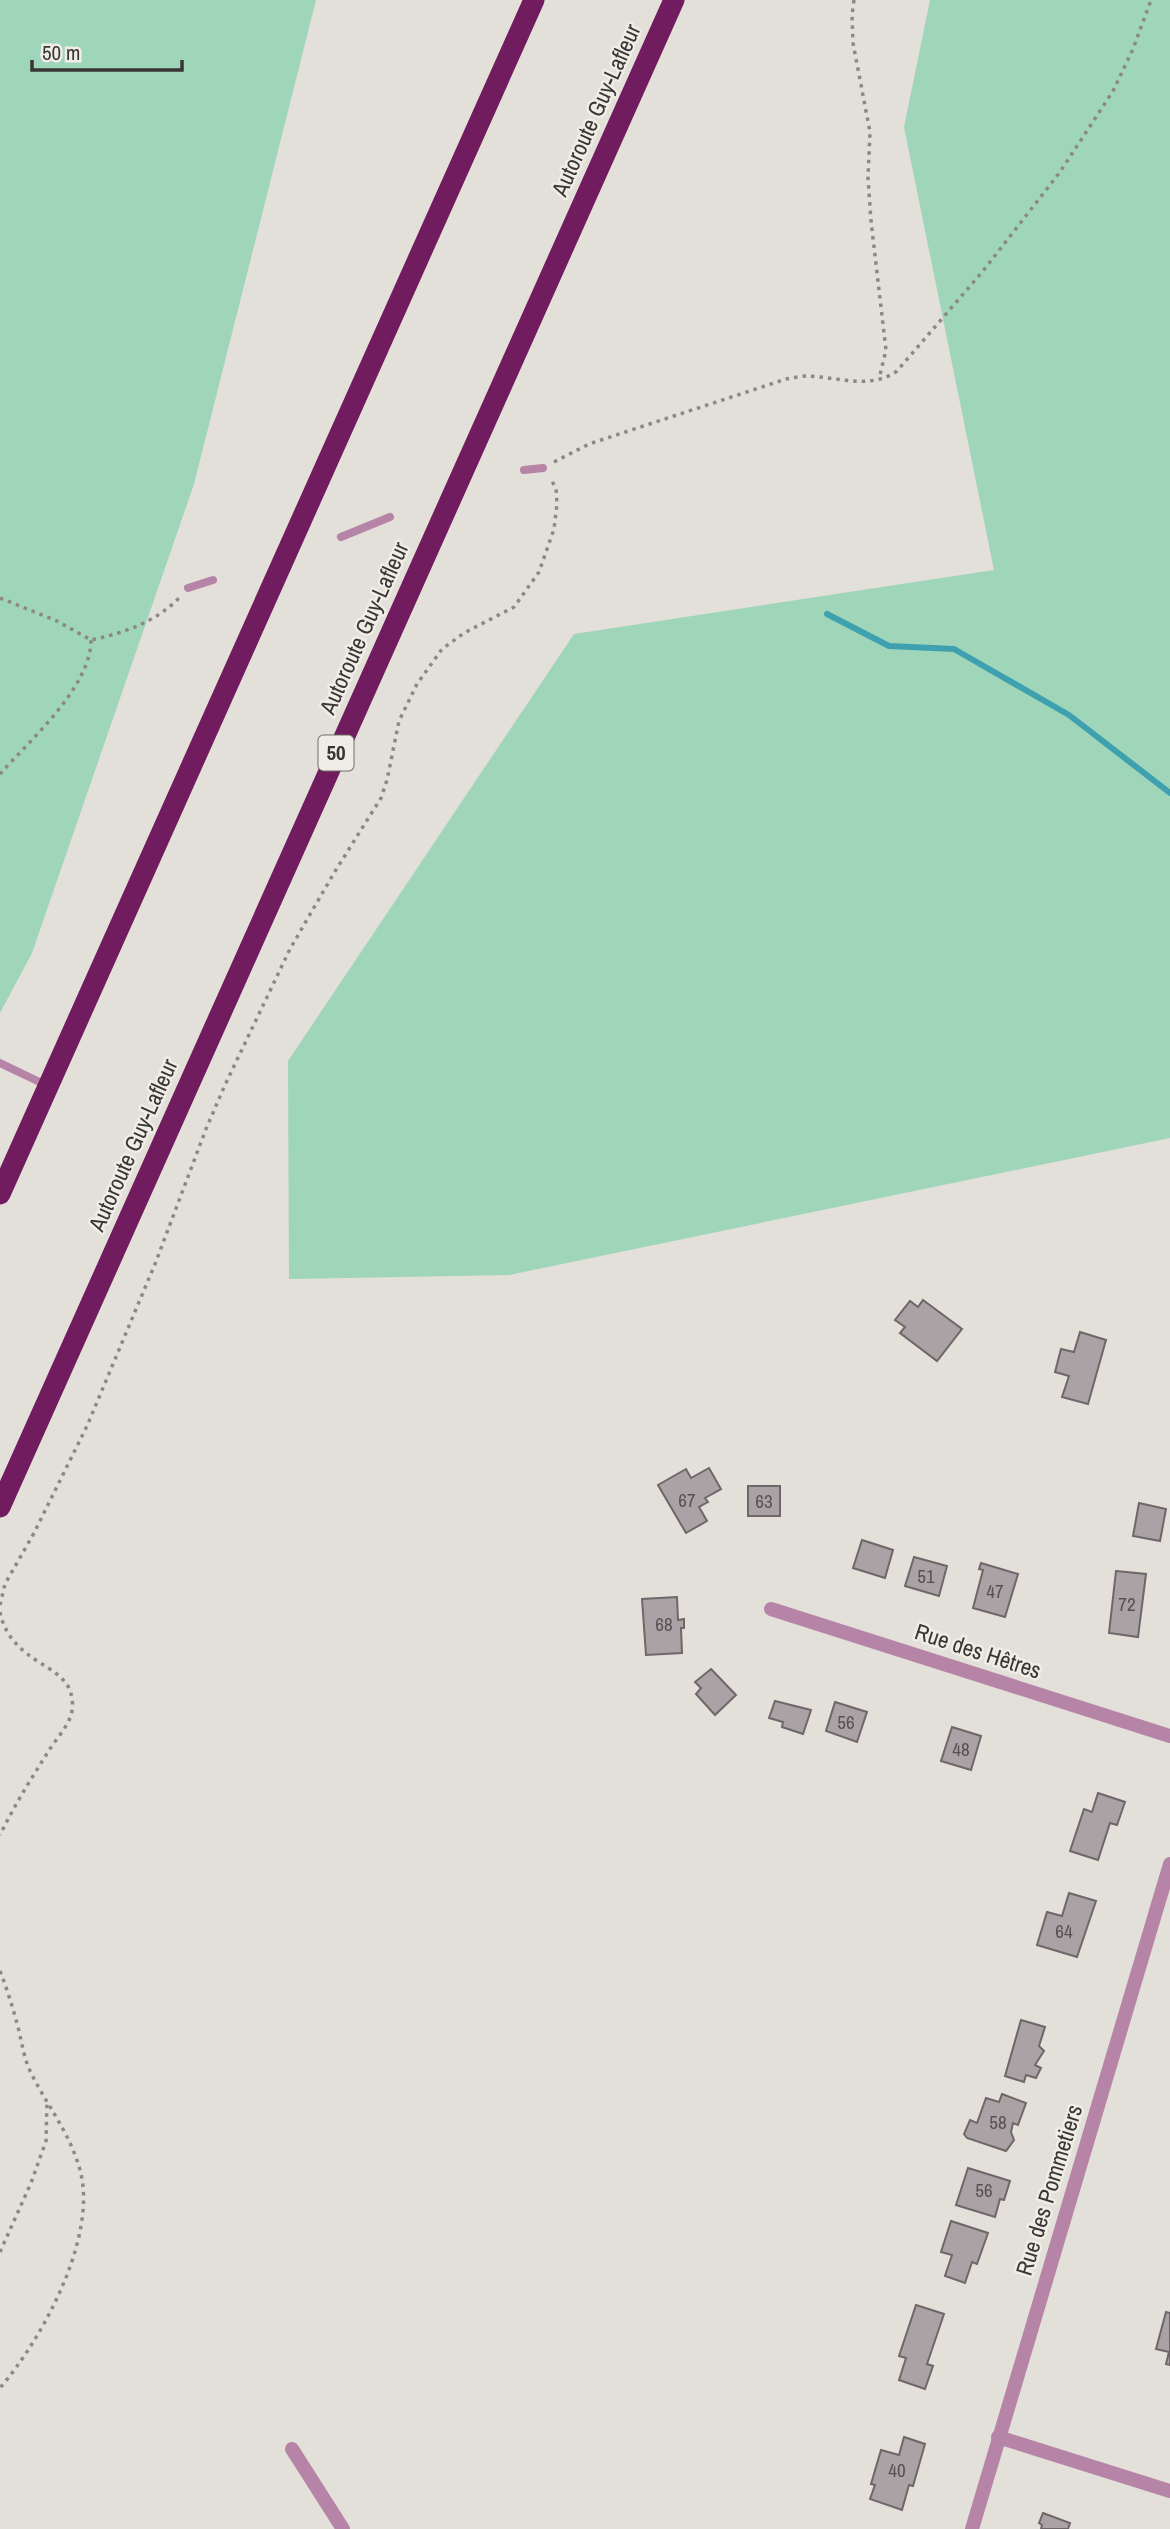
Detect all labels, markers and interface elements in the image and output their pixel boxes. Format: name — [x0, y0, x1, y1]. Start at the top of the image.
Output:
street label: Autoroute Guy-Lafleur — [543, 18, 648, 202]
scale bar — [32, 28, 182, 72]
text: 50 m — [42, 38, 80, 67]
street label: Autoroute Guy-Lafleur — [311, 536, 416, 720]
road number: 50 — [318, 736, 354, 770]
street label: Autoroute Guy-Lafleur — [80, 1053, 185, 1237]
house number: 67 — [678, 1487, 696, 1513]
house number: 63 — [755, 1488, 773, 1514]
house number: 51 — [917, 1563, 935, 1589]
house number: 47 — [986, 1578, 1004, 1604]
house number: 72 — [1118, 1591, 1136, 1617]
house number: 68 — [655, 1611, 673, 1637]
street label: Rue des Hêtres — [911, 1616, 1045, 1686]
house number: 56 — [837, 1709, 855, 1735]
house number: 48 — [952, 1736, 970, 1762]
house number: 64 — [1055, 1918, 1073, 1944]
street label: Rue des Pommetiers — [1008, 2101, 1089, 2279]
house number: 58 — [989, 2109, 1007, 2135]
house number: 56 — [975, 2177, 993, 2203]
house number: 40 — [888, 2457, 906, 2483]

